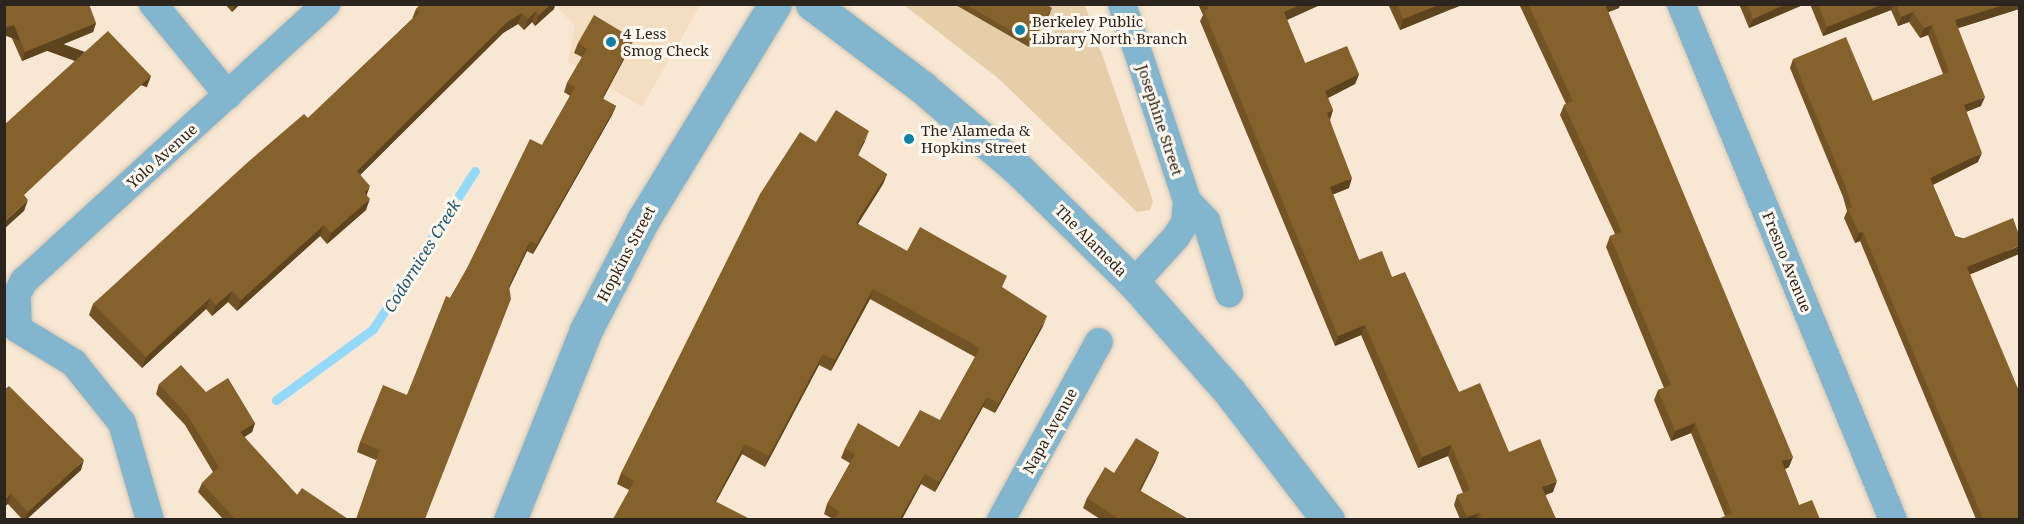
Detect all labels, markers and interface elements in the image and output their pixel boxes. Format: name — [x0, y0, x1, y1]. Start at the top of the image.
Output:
place label: Berkeley Public Library North Branch — [1032, 12, 1187, 47]
marker: Berkeley Public Library North Branch — [1013, 23, 1027, 37]
place label: 4 Less Smog Check — [623, 24, 709, 59]
marker: 4 Less Smog Check — [604, 35, 618, 49]
street label: Josephine Street — [1134, 62, 1186, 178]
street label: Yolo Avenue — [123, 120, 201, 192]
place label: The Alameda & Hopkins Street — [921, 121, 1030, 156]
marker: The Alameda & Hopkins Street — [902, 132, 916, 146]
water label: Codornices Creek — [380, 196, 464, 316]
street label: The Alameda — [1051, 201, 1131, 281]
street label: Hopkins Street — [593, 203, 659, 305]
street label: Fresno Avenue — [1759, 209, 1815, 315]
street label: Napa Avenue — [1019, 385, 1081, 477]

